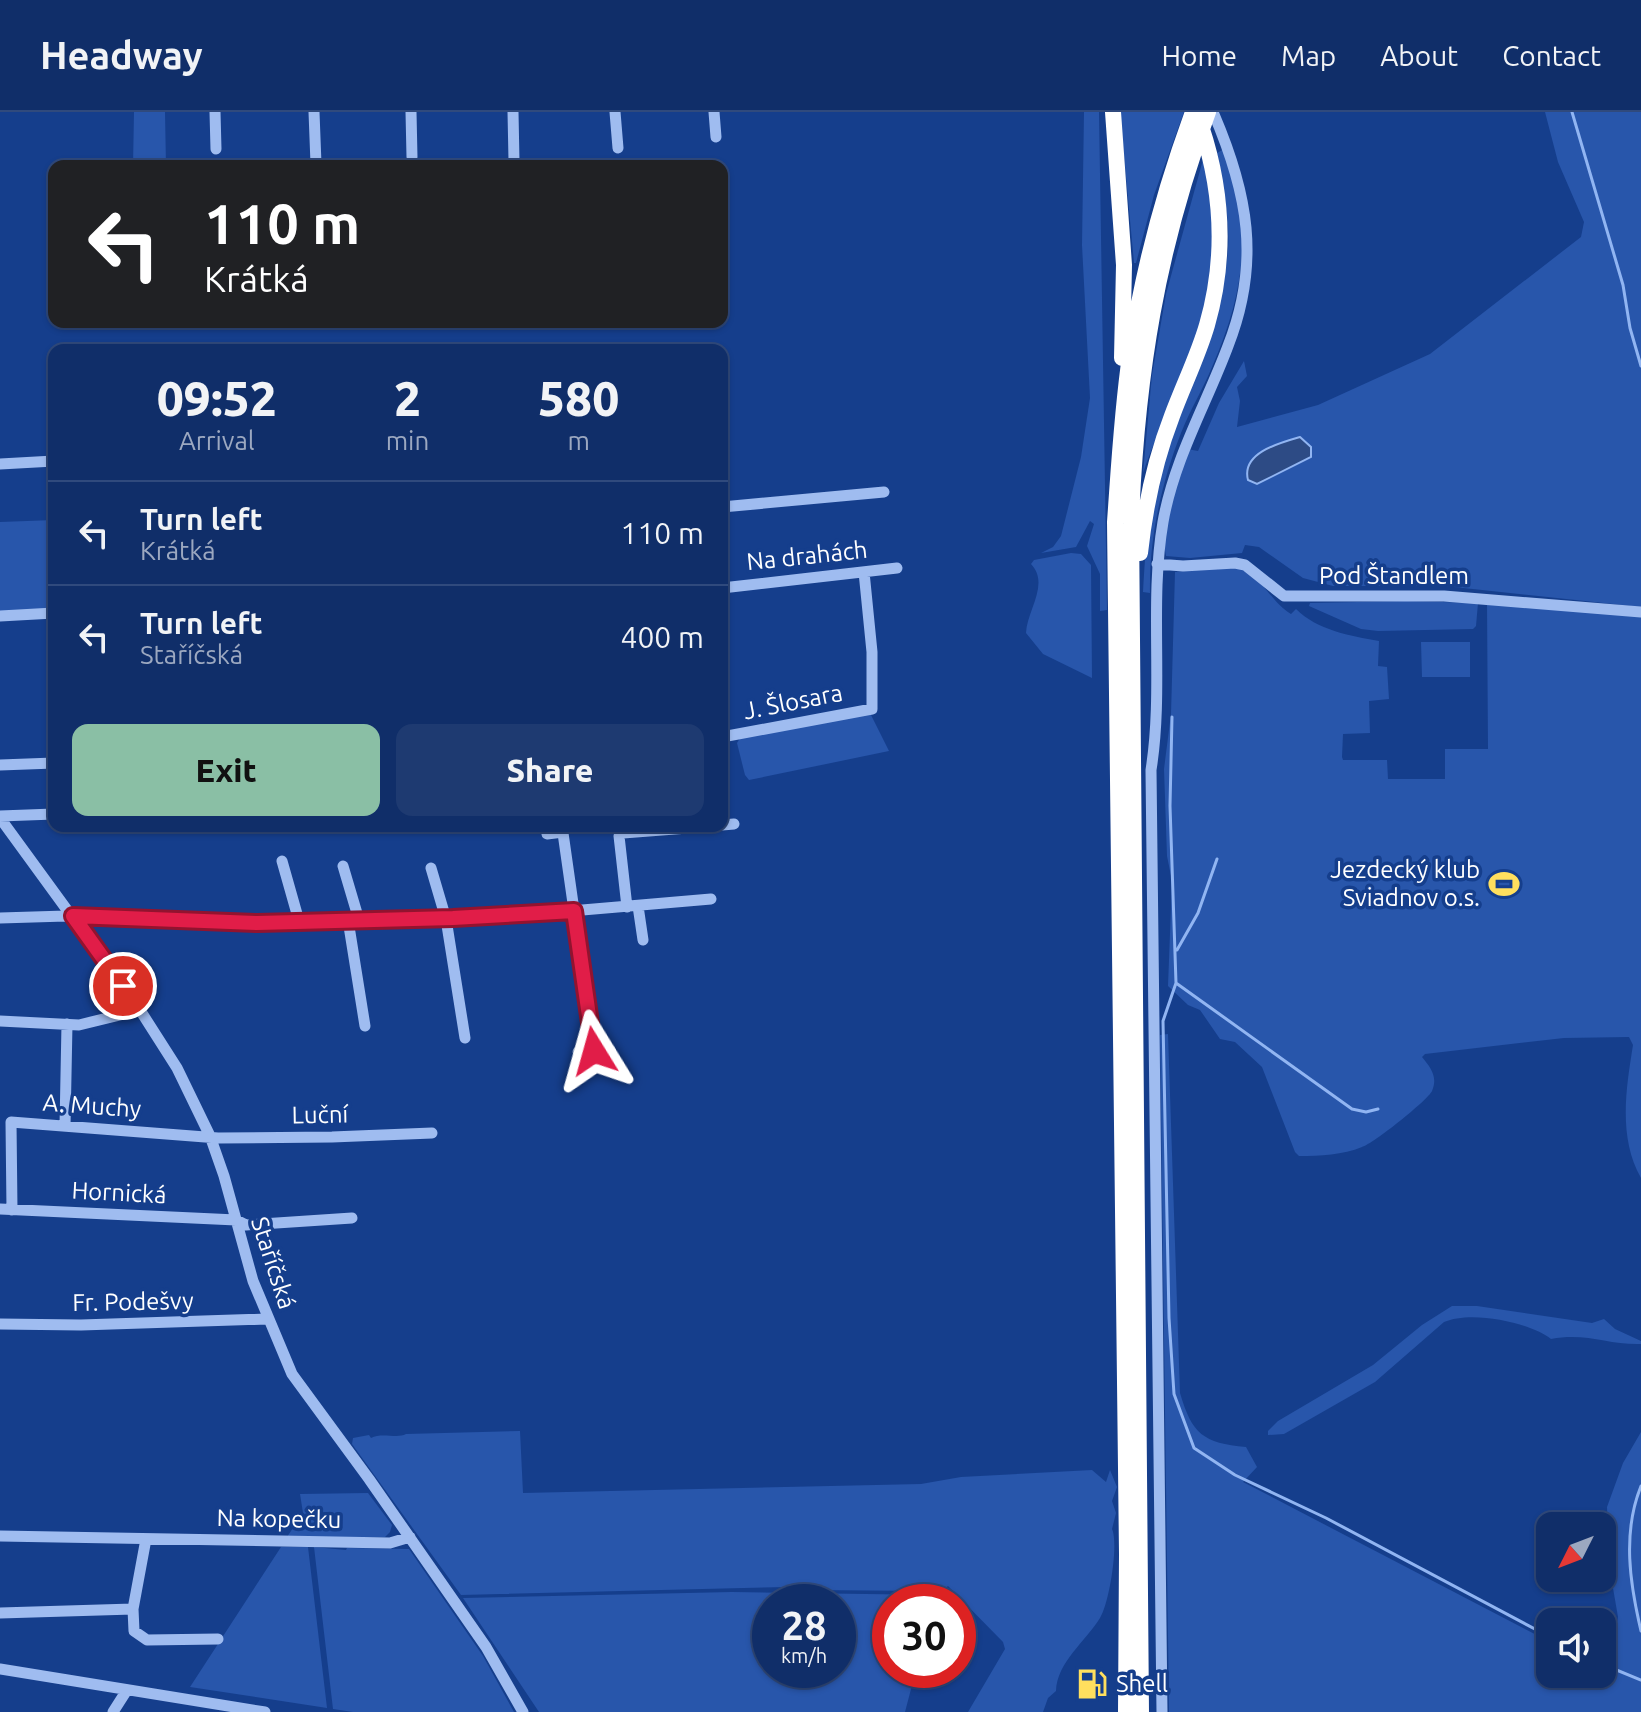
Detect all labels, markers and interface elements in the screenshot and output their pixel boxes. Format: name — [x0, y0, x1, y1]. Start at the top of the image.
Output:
text: Headway — [40, 34, 203, 76]
text: Home — [1162, 40, 1237, 71]
text: Map — [1281, 40, 1336, 71]
text: About — [1380, 40, 1458, 71]
text: Contact — [1502, 40, 1601, 71]
icon: left — [72, 192, 176, 296]
text: 110 m — [204, 192, 360, 255]
text: Krátká — [204, 258, 309, 299]
text: 09:52 — [157, 371, 277, 425]
text: 2 — [394, 371, 421, 425]
text: 580 — [538, 371, 619, 425]
text: Arrival — [179, 426, 255, 455]
text: min — [386, 426, 429, 455]
text: m — [567, 426, 590, 455]
text: Turn left — [140, 502, 262, 536]
icon: left — [72, 511, 116, 555]
text: 110 m — [620, 516, 704, 550]
text: Krátká — [140, 536, 216, 565]
street label: Na drahách — [745, 536, 869, 575]
street label: Pod Štandlem — [1319, 561, 1469, 589]
text: Turn left — [140, 606, 262, 640]
icon: left — [72, 615, 116, 659]
text: 400 m — [620, 620, 704, 654]
text: Staříčská — [140, 640, 243, 669]
street label: J. Šlosara — [741, 678, 845, 724]
button: Exit — [72, 724, 380, 816]
button: Share — [396, 724, 704, 816]
place label: Jezdecký klub Sviadnov o.s. — [1330, 856, 1480, 911]
sports icon: Jezdecký klub Sviadnov o.s. — [1487, 867, 1521, 901]
pin — [89, 952, 157, 1020]
icon: arrive — [101, 964, 145, 1008]
position arrow — [552, 1009, 636, 1093]
street label: A. Muchy — [42, 1089, 142, 1122]
street label: Luční — [291, 1100, 350, 1128]
street label: Hornická — [71, 1177, 167, 1208]
street label: Staříčská — [246, 1213, 301, 1312]
street label: Fr. Podešvy — [72, 1287, 194, 1316]
street label: Na kopečku — [216, 1504, 342, 1533]
north arrow — [1536, 1512, 1616, 1592]
map controls — [1536, 1512, 1616, 1688]
speed limit sign: 30 — [872, 1584, 976, 1688]
text: 28 — [781, 1603, 827, 1648]
button: sound — [1536, 1608, 1616, 1688]
text: km/h — [781, 1644, 827, 1667]
fuel station icon: Shell — [1075, 1667, 1109, 1701]
place label: Shell — [1116, 1670, 1168, 1697]

